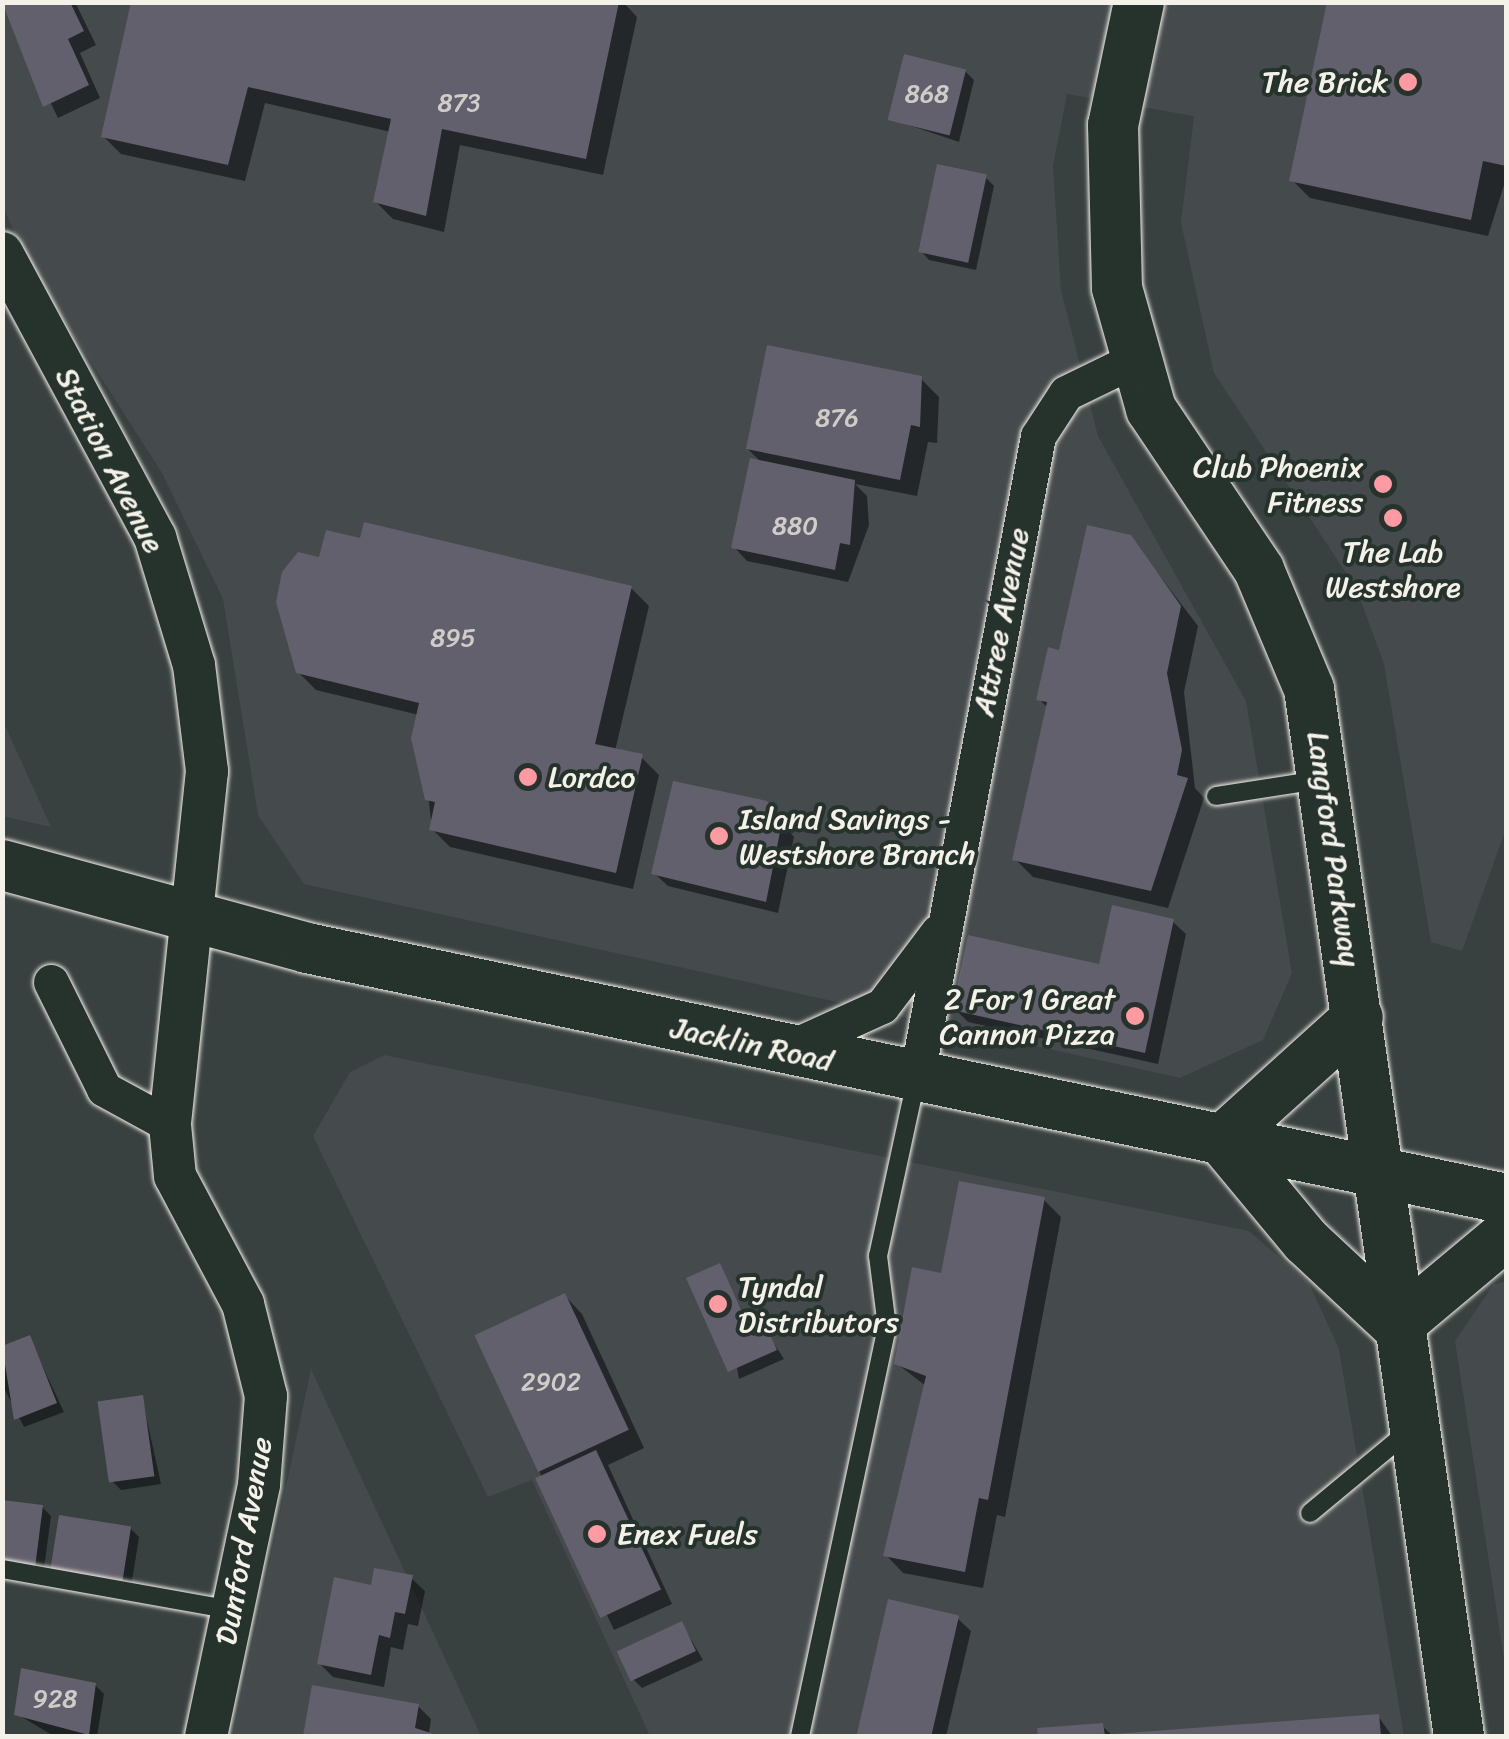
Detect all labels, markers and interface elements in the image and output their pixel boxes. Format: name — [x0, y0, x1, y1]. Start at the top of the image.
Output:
place label: The Brick — [1262, 64, 1388, 100]
marker: The Brick — [1397, 71, 1419, 93]
house number: 868 — [905, 79, 949, 109]
house number: 873 — [437, 88, 481, 118]
street label: Station Avenue — [48, 361, 172, 559]
house number: 876 — [815, 403, 859, 433]
place label: Club Phoenix Fitness — [1191, 449, 1363, 520]
marker: Club Phoenix Fitness — [1372, 473, 1394, 495]
marker: The Lab Westshore — [1382, 507, 1404, 529]
house number: 880 — [772, 511, 818, 541]
street label: Attree Avenue — [965, 525, 1037, 719]
place label: The Lab Westshore — [1325, 534, 1461, 604]
house number: 895 — [430, 623, 476, 653]
street label: Langford Parkway — [1300, 729, 1368, 969]
place label: Lordco — [548, 759, 635, 795]
marker: Lordco — [517, 766, 539, 788]
place label: Island Savings - Westshore Branch — [739, 801, 975, 872]
marker: Island Savings - Westshore Branch — [708, 825, 730, 847]
place label: 2 For 1 Great Cannon Pizza — [940, 981, 1115, 1052]
marker: 2 For 1 Great Cannon Pizza — [1124, 1005, 1146, 1027]
street label: Jacklin Road — [667, 1009, 837, 1079]
place label: Tyndal Distributors — [738, 1269, 899, 1340]
marker: Tyndal Distributors — [707, 1293, 729, 1315]
house number: 2902 — [521, 1367, 581, 1397]
street label: Dunford Avenue — [208, 1434, 280, 1648]
place label: Enex Fuels — [617, 1516, 759, 1552]
marker: Enex Fuels — [586, 1523, 608, 1545]
house number: 928 — [33, 1684, 77, 1714]

